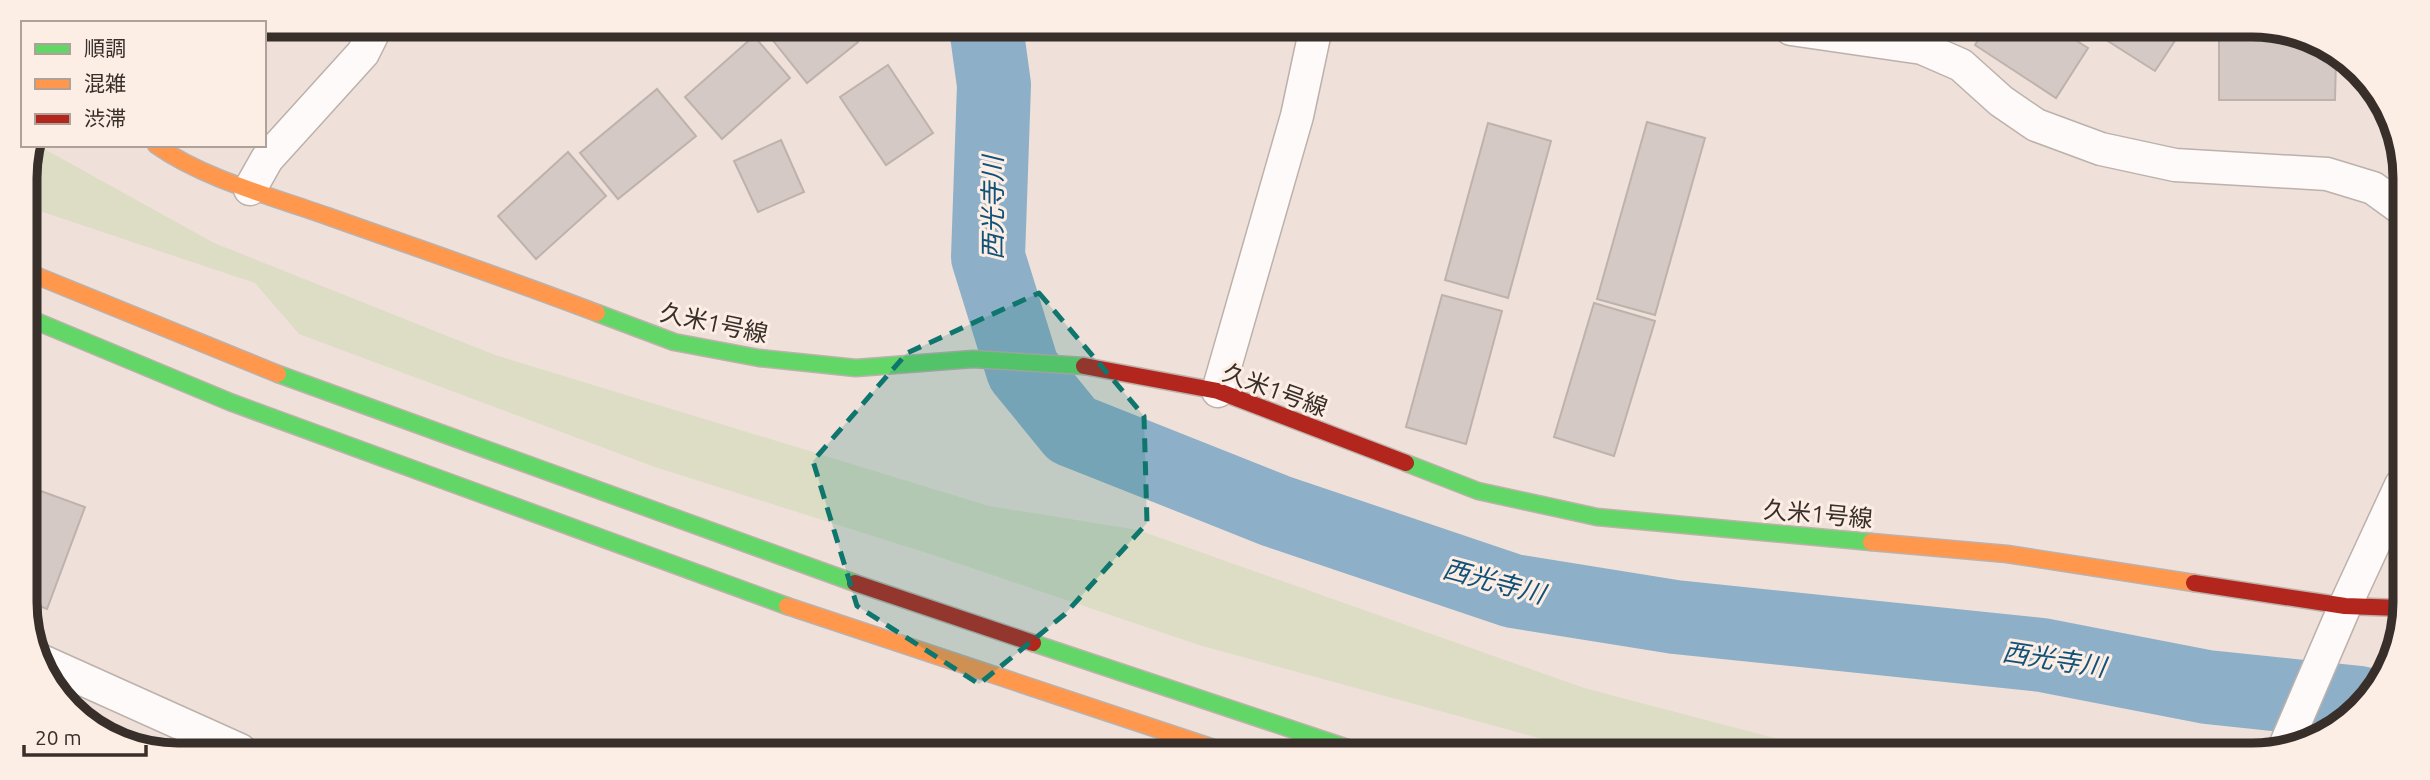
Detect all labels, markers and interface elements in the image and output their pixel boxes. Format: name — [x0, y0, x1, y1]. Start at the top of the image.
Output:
legend — [21, 21, 266, 147]
text: 順調 — [84, 36, 126, 60]
text: 混雑 — [84, 71, 126, 95]
text: 渋滞 — [84, 106, 126, 130]
water label: 西光寺川 — [978, 153, 1007, 260]
street label: 久米1号線 — [658, 298, 770, 348]
street label: 久米1号線 — [1219, 359, 1331, 421]
street label: 久米1号線 — [1762, 496, 1874, 532]
water label: 西光寺川 — [1440, 554, 1551, 609]
water label: 西光寺川 — [2000, 637, 2111, 682]
scale bar — [24, 714, 147, 758]
text: 20 m — [35, 725, 82, 749]

